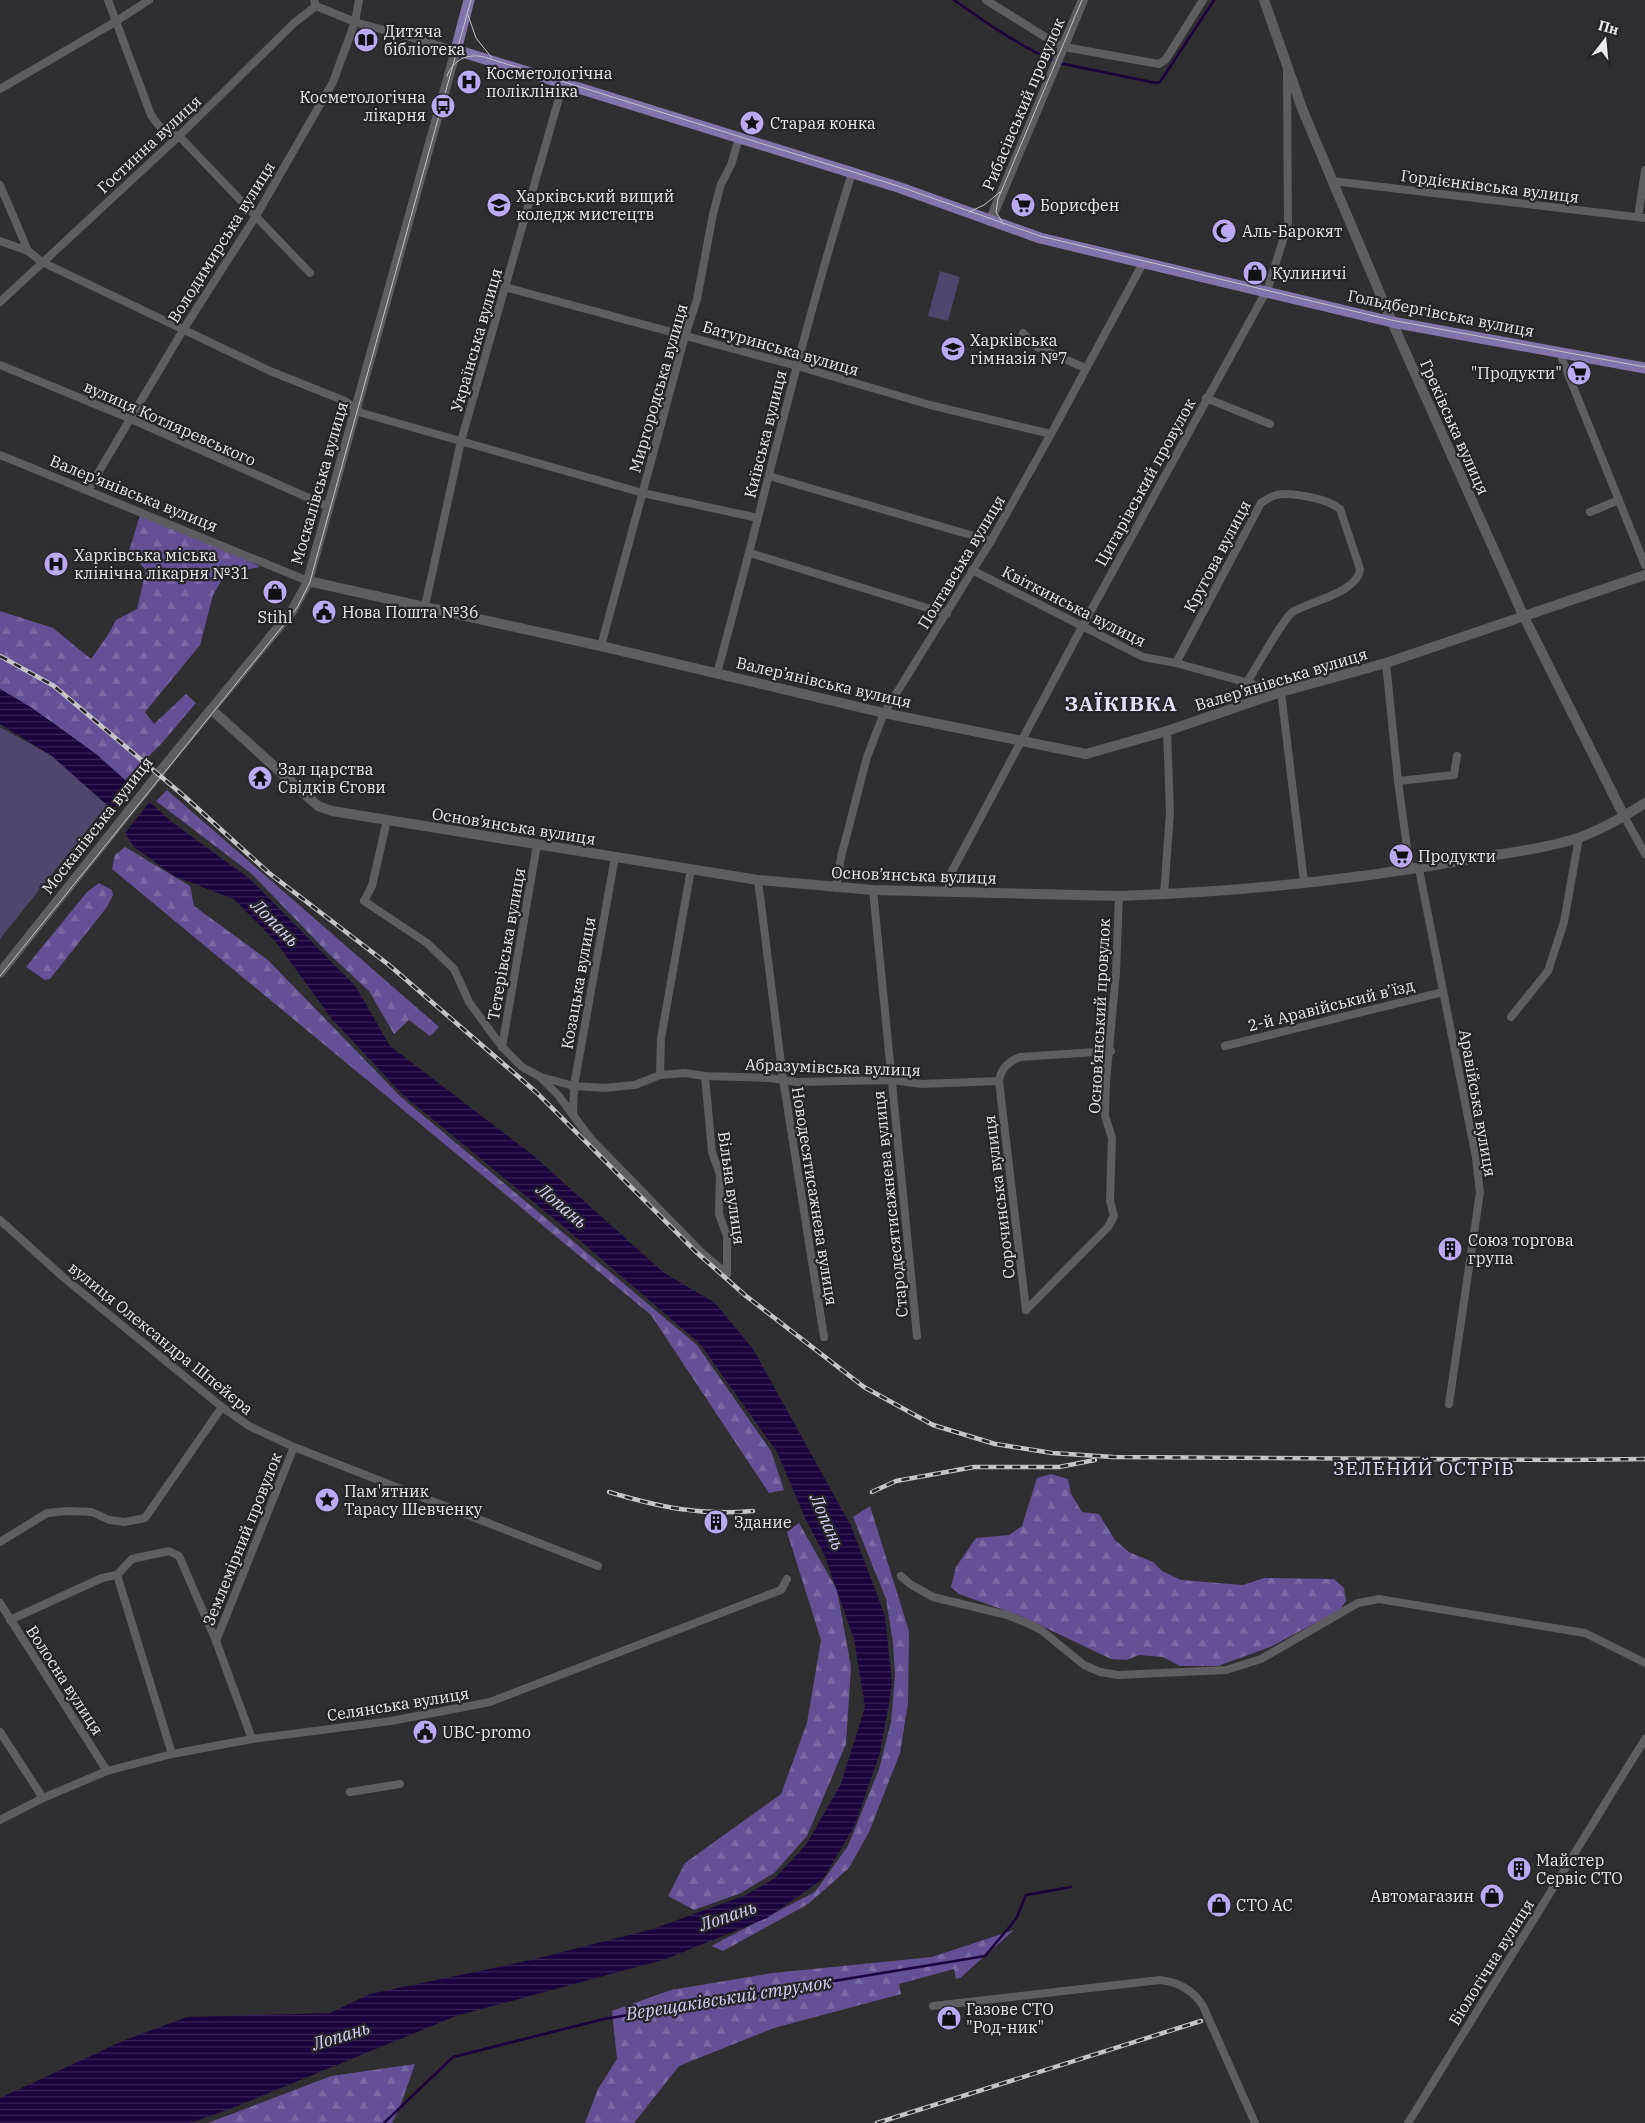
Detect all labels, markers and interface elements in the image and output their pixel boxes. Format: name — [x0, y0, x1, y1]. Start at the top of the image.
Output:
street label: Рибасівський провулок — [978, 14, 1069, 193]
north arrow — [1580, 15, 1630, 65]
text: Пн — [1596, 16, 1621, 39]
place label: Дитяча бібліотека — [384, 21, 465, 59]
library icon: Дитяча бібліотека — [353, 27, 379, 53]
place label: Косметологічна поліклініка — [486, 63, 613, 101]
hospital icon: Косметологічна поліклініка — [456, 69, 482, 95]
place label: Косметологічна лікарня — [300, 87, 426, 125]
street label: Гостинна вулиця — [93, 91, 205, 197]
bus stop icon: Косметологічна лікарня — [430, 93, 456, 119]
place icon: Старая конка — [739, 110, 765, 136]
place label: Старая конка — [770, 113, 876, 133]
street label: Володимирська вулиця — [163, 158, 279, 326]
street label: Гордієнківська вулиця — [1400, 165, 1580, 207]
place label: Харківський вищий коледж мистецтв — [516, 186, 674, 224]
school or university icon: Харківський вищий коледж мистецтв — [486, 192, 512, 218]
supermarket icon: Борисфен — [1010, 192, 1036, 218]
place label: Борисфен — [1040, 195, 1119, 215]
mosque icon: Аль-Барокят — [1211, 218, 1237, 244]
place label: Аль-Барокят — [1242, 221, 1342, 241]
shop icon: Кулиничі — [1242, 260, 1268, 286]
place label: Кулиничі — [1272, 263, 1347, 283]
street label: Українська вулиця — [446, 266, 506, 414]
street label: Гольдбергівська вулиця — [1346, 285, 1536, 341]
street label: Миргородська вулиця — [624, 301, 692, 475]
street label: Батуринська вулиця — [700, 316, 862, 380]
place label: Харківська гімназія №7 — [970, 330, 1068, 368]
school or university icon: Харківська гімназія №7 — [940, 336, 966, 362]
street label: Греківська вулиця — [1416, 356, 1494, 498]
supermarket icon: "Продукти" — [1566, 360, 1592, 386]
place label: "Продукти" — [1471, 363, 1562, 383]
street label: Київська вулиця — [739, 368, 791, 500]
street label: вулиця Котляревського — [81, 376, 259, 470]
street label: Цигарівський провулок — [1091, 394, 1200, 569]
street label: Москалівська вулиця — [286, 399, 352, 567]
street label: Валер’янівська вулиця — [47, 450, 221, 536]
street label: Полтавська вулиця — [913, 491, 1009, 633]
street label: Кругова вулиця — [1179, 496, 1255, 616]
place label: Харківська міська клінічна лікарня №31 — [74, 545, 250, 583]
hospital icon: Харківська міська клінічна лікарня №31 — [43, 551, 69, 577]
street label: Квіткинська вулиця — [999, 561, 1149, 651]
shop icon: Stihl — [262, 579, 288, 605]
public building icon: Нова Пошта №36 — [311, 599, 337, 625]
place label: Нова Пошта №36 — [342, 602, 479, 622]
place label: Stihl — [258, 607, 293, 627]
street label: Валер’янівська вулиця — [1192, 643, 1370, 715]
street label: Валер’янівська вулиця — [734, 652, 914, 712]
district label: ЗАЇКІВКА — [1064, 689, 1178, 717]
street label: Москалівська вулиця — [37, 752, 157, 898]
place label: Зал царства Свідків Єгови — [278, 759, 386, 797]
temple icon: Зал царства Свідків Єгови — [247, 765, 273, 791]
street label: Основ’янська вулиця — [431, 803, 597, 849]
supermarket icon: Продукти — [1388, 843, 1414, 869]
place label: Продукти — [1418, 846, 1496, 866]
street label: Основ’янська вулиця — [831, 862, 997, 888]
street label: Тетерівська вулиця — [483, 866, 529, 1022]
water label: Лопань — [245, 893, 305, 952]
street label: Козацька вулиця — [556, 915, 600, 1051]
street label: Основ’янський провулок — [1084, 917, 1114, 1114]
street label: 2-й Аравійський в’їзд — [1246, 975, 1417, 1035]
street label: Аравійська вулиця — [1455, 1028, 1501, 1178]
street label: Абразумівська вулиця — [745, 1054, 921, 1080]
street label: Новодесятисажнева вулиця — [788, 1085, 842, 1307]
street label: Стародесятисажнева вулиця — [868, 1090, 912, 1318]
street label: Сорочинська вулиця — [979, 1114, 1019, 1280]
street label: Вільна вулиця — [714, 1130, 750, 1246]
water label: Лопань — [531, 1177, 592, 1234]
place label: Союз торгова група — [1468, 1230, 1574, 1268]
building icon: Союз торгова група — [1437, 1236, 1463, 1262]
street label: вулиця Олександра Шпейєра — [65, 1257, 258, 1419]
street label: Землемірний провулок — [198, 1449, 286, 1628]
district label: ЗЕЛЕНИЙ ОСТРІВ — [1333, 1456, 1515, 1480]
place label: Пам'ятник Тарасу Шевченку — [344, 1481, 483, 1519]
place icon: Пам'ятник Тарасу Шевченку — [314, 1487, 340, 1513]
water label: Лопань — [804, 1489, 850, 1554]
building icon: Здание — [703, 1509, 729, 1535]
place label: Здание — [734, 1512, 792, 1532]
street label: Волосна вулиця — [22, 1621, 108, 1739]
street label: Селянська вулиця — [325, 1683, 471, 1725]
public building icon: UBC-promo — [412, 1719, 438, 1745]
place label: UBC-promo — [442, 1722, 531, 1742]
place label: Майстер Сервіс СТО — [1536, 1850, 1623, 1888]
building icon: Майстер Сервіс СТО — [1506, 1856, 1532, 1882]
shop icon: Автомагазин — [1479, 1883, 1505, 1909]
place label: Автомагазин — [1370, 1886, 1474, 1906]
shop icon: СТО АС — [1206, 1892, 1232, 1918]
water label: Лопань — [695, 1895, 760, 1936]
place label: СТО АС — [1236, 1895, 1293, 1915]
street label: Біологічна вулиця — [1444, 1895, 1538, 2029]
water label: Верещаківський струмок — [623, 1970, 834, 2025]
place label: Газове СТО "Род-ник" — [966, 1999, 1054, 2037]
shop icon: Газове СТО "Род-ник" — [936, 2005, 962, 2031]
water label: Лопань — [308, 2016, 373, 2056]

